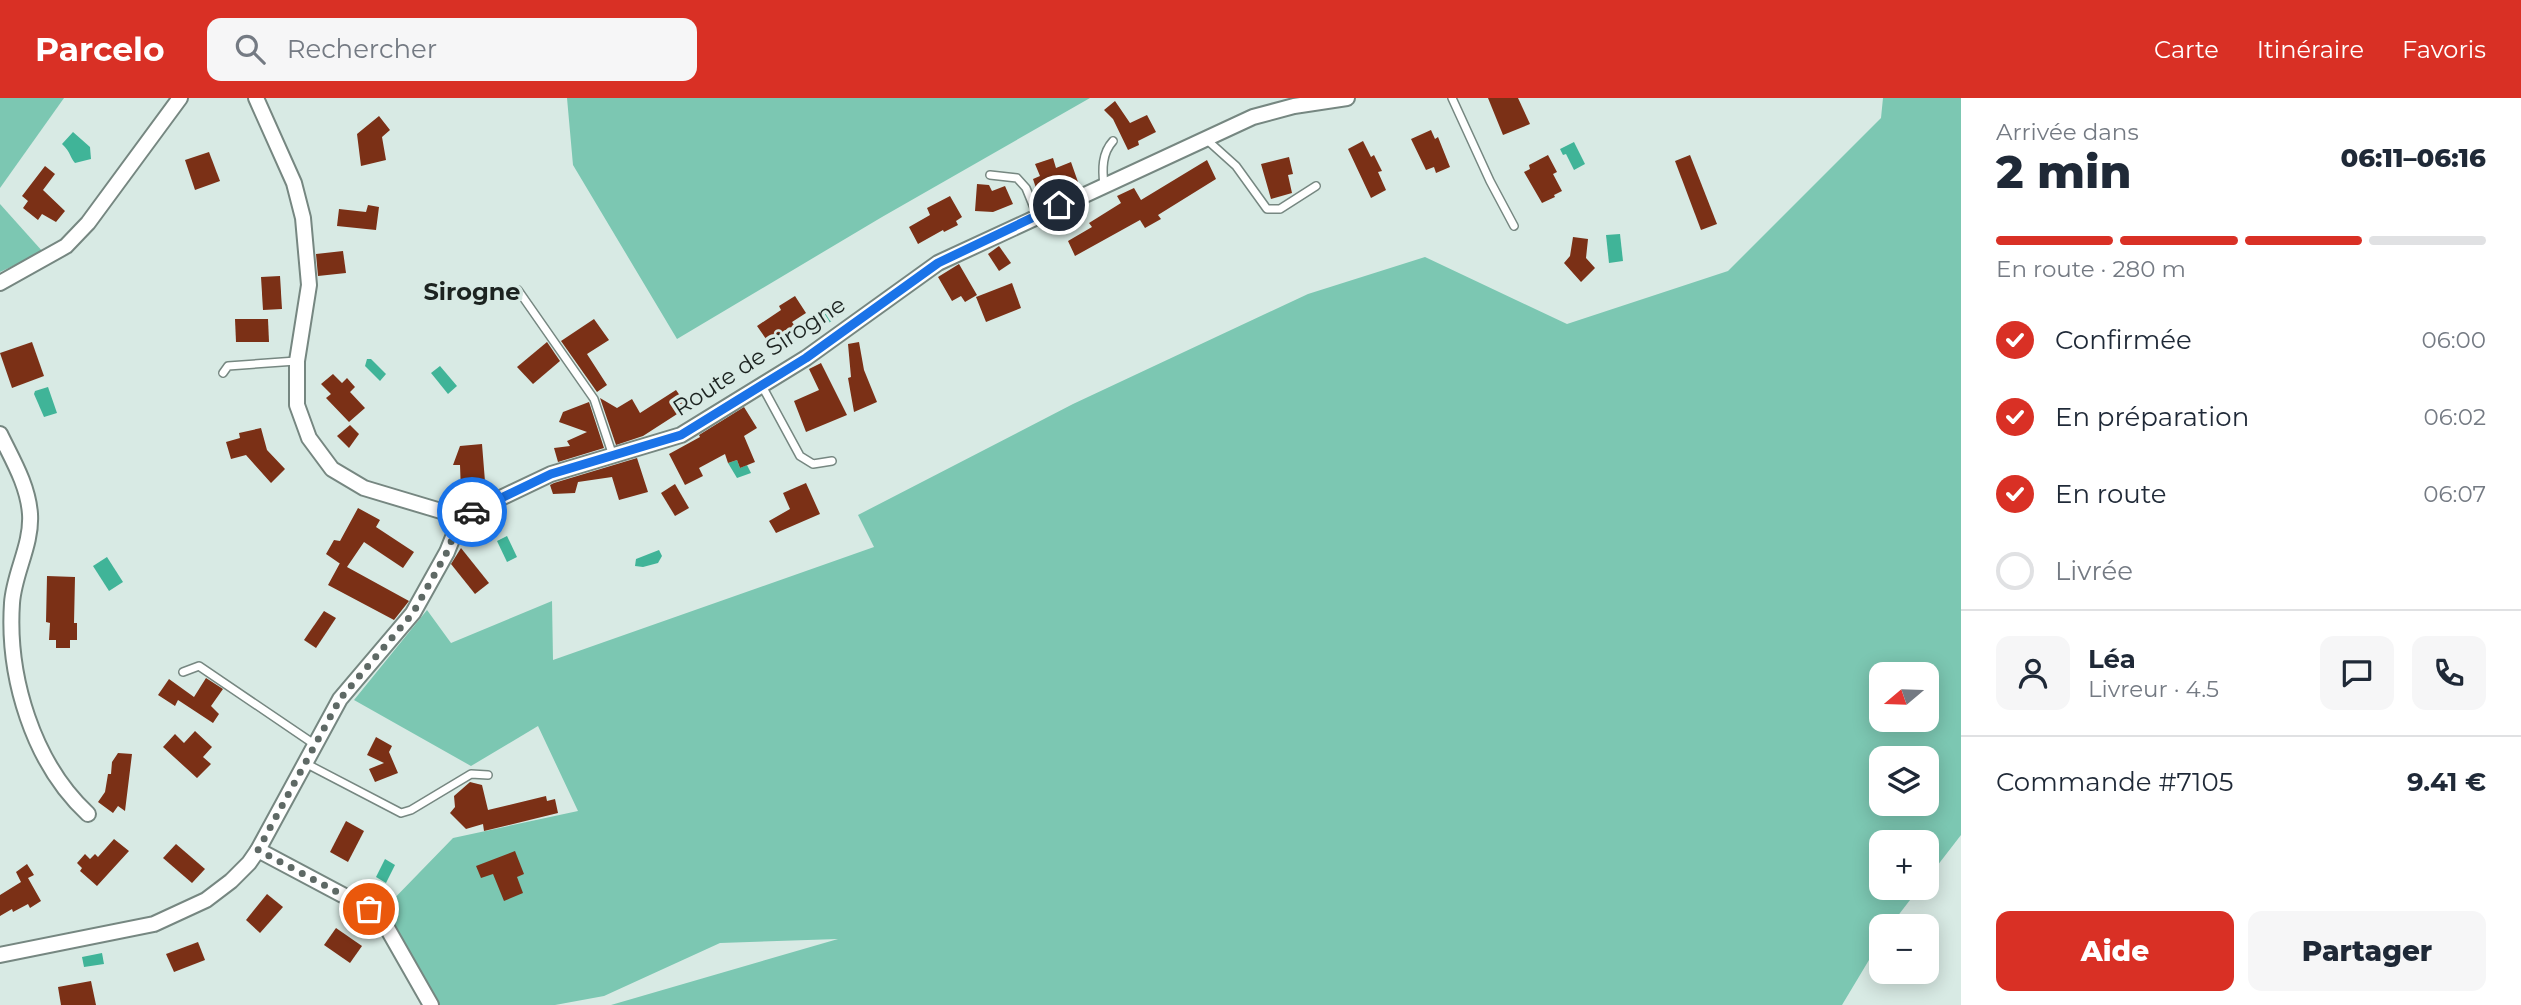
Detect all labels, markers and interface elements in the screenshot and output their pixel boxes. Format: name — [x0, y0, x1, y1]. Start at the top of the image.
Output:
search box — [207, 18, 697, 81]
text: Parcelo — [35, 29, 165, 69]
icon: search — [231, 30, 269, 68]
text: Rechercher — [287, 33, 437, 65]
text: Carte — [2154, 35, 2219, 64]
text: Itinéraire — [2257, 35, 2364, 64]
text: Favoris — [2402, 35, 2486, 64]
text: Arrivée dans — [1996, 118, 2139, 146]
text: 06:11–06:16 — [2340, 142, 2486, 174]
text: 2 min — [1996, 143, 2131, 200]
pin — [1029, 175, 1089, 235]
icon: home — [1040, 186, 1078, 224]
text: En route · 280 m — [1996, 255, 2186, 283]
district label: Sirogne — [423, 277, 521, 306]
street label: Route de Sirogne — [668, 290, 850, 422]
icon: check — [1996, 321, 2034, 359]
text: Confirmée — [2055, 324, 2192, 356]
text: 06:00 — [2421, 326, 2486, 354]
icon: check — [1996, 398, 2034, 436]
text: En préparation — [2055, 401, 2249, 433]
text: 06:02 — [2424, 403, 2486, 431]
icon: check — [1996, 475, 2034, 513]
courier — [437, 477, 507, 547]
text: En route — [2055, 478, 2166, 510]
text: 06:07 — [2423, 480, 2486, 508]
icon: car — [453, 493, 491, 531]
text: Livrée — [2055, 555, 2133, 587]
button: person — [1996, 636, 2070, 710]
button: chat — [2320, 636, 2394, 710]
button: phone — [2412, 636, 2486, 710]
text: Léa — [2088, 643, 2136, 675]
north arrow — [1869, 662, 1939, 732]
map controls — [1869, 662, 1939, 984]
text: Livreur · 4.5 — [2088, 675, 2219, 703]
button: layers — [1869, 746, 1939, 816]
text: Commande #7105 — [1996, 766, 2233, 798]
text: 9.41 € — [2407, 766, 2486, 798]
button: + — [1869, 830, 1939, 900]
pin — [339, 879, 399, 939]
icon: bag — [350, 890, 388, 928]
button: Aide — [1996, 911, 2234, 991]
button: Partager — [2248, 911, 2486, 991]
button: − — [1869, 914, 1939, 984]

